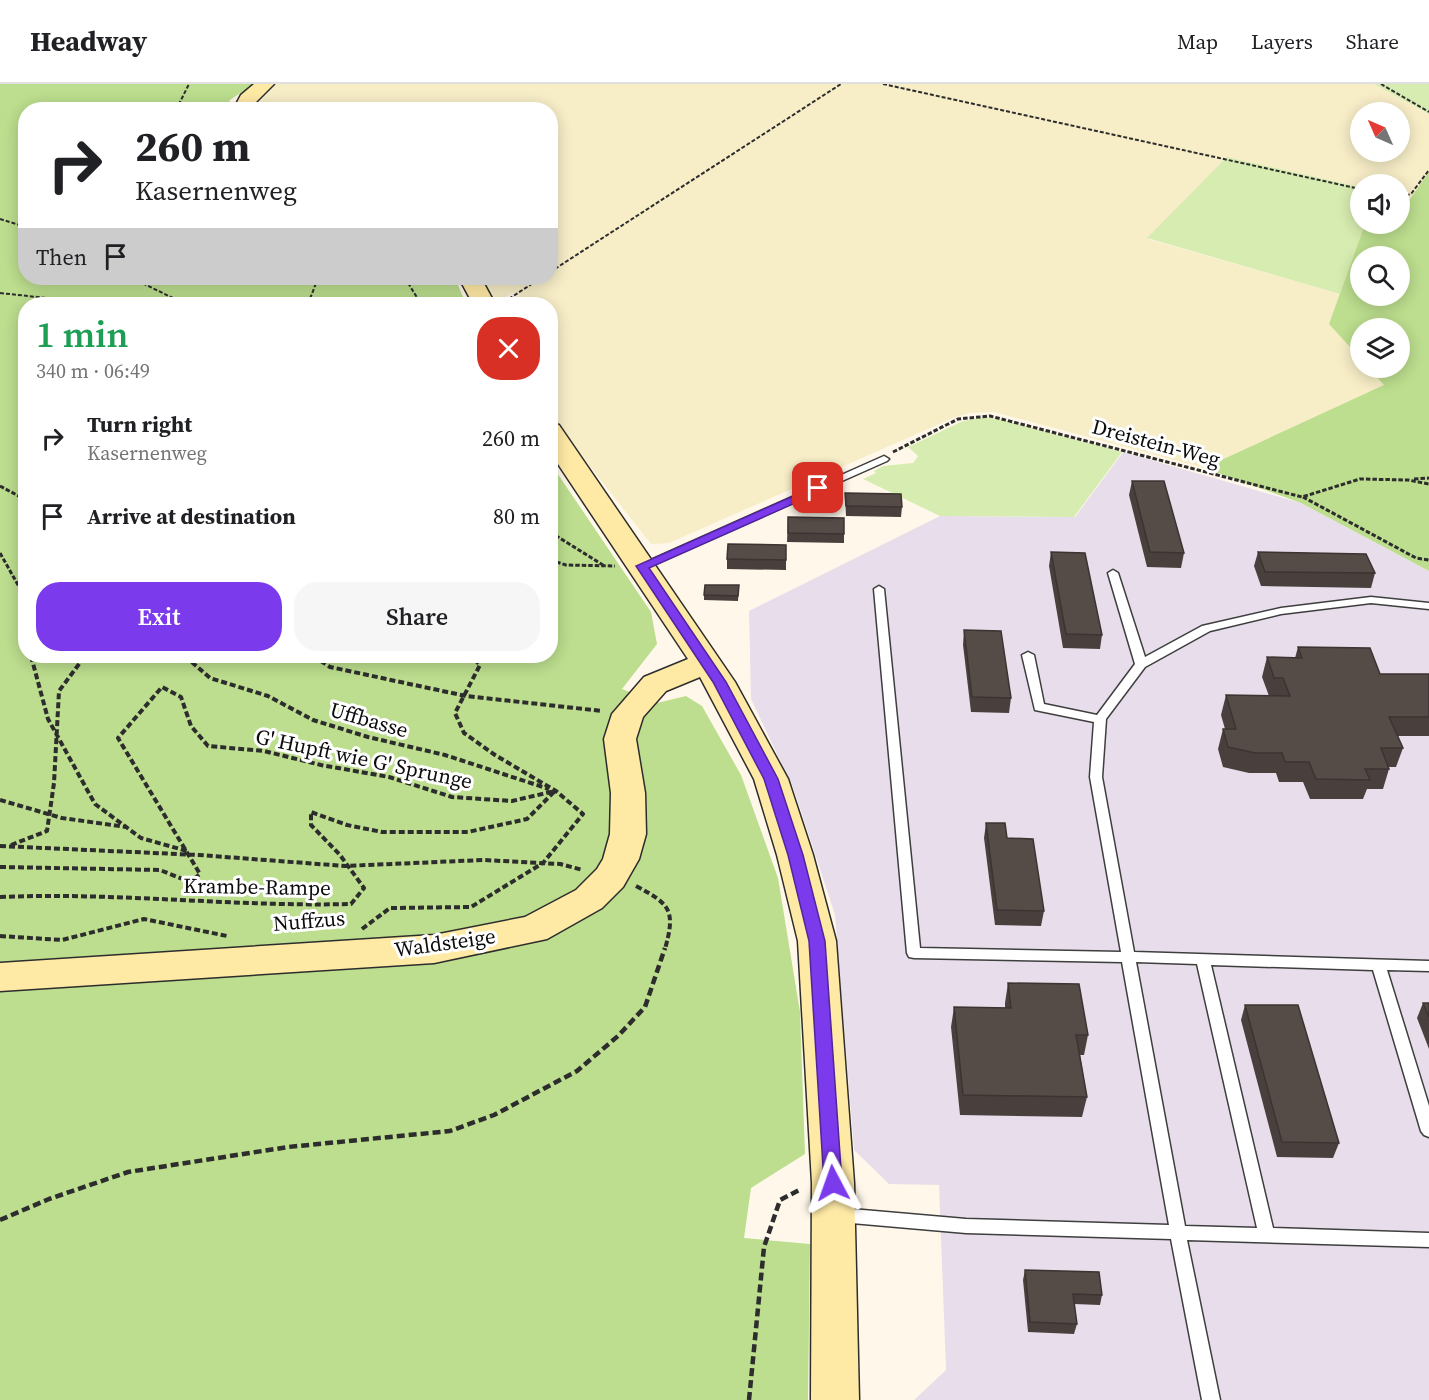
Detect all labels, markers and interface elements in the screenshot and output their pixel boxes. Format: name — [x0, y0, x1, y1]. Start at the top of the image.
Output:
text: Headway — [30, 22, 147, 60]
text: Map — [1177, 27, 1218, 56]
text: Layers — [1251, 27, 1313, 56]
text: Share — [1346, 27, 1399, 56]
north arrow — [1350, 102, 1410, 162]
map controls — [1350, 102, 1410, 378]
text: 260 m — [135, 117, 250, 175]
icon: right — [36, 126, 114, 204]
text: Kasernenweg — [135, 172, 297, 209]
button: sound — [1350, 174, 1410, 234]
icon: arrive — [99, 240, 132, 273]
text: Then — [36, 242, 87, 272]
button: search — [1350, 246, 1410, 306]
text: 1 min — [36, 310, 128, 359]
button: close — [477, 317, 540, 380]
button: layers — [1350, 318, 1410, 378]
text: 340 m · 06:49 — [36, 357, 150, 385]
text: Turn right — [87, 409, 192, 439]
street label: Dreistein-Weg — [1089, 411, 1224, 474]
icon: right — [36, 422, 69, 455]
text: 260 m — [482, 423, 540, 453]
text: Kasernenweg — [87, 439, 207, 467]
pin — [792, 462, 843, 513]
icon: arrive — [801, 471, 834, 504]
icon: arrive — [36, 500, 69, 533]
text: Arrive at destination — [87, 501, 296, 531]
text: 80 m — [493, 501, 540, 531]
button: Exit — [36, 582, 282, 651]
button: Share — [294, 582, 540, 651]
street label: Uffbasse — [327, 695, 412, 745]
street label: G' Hupft wie G' Sprunge — [253, 721, 475, 796]
street label: Krambe-Rampe — [183, 871, 331, 902]
street label: Nuffzus — [272, 903, 346, 938]
street label: Waldsteige — [392, 921, 497, 964]
position arrow — [801, 1151, 865, 1215]

